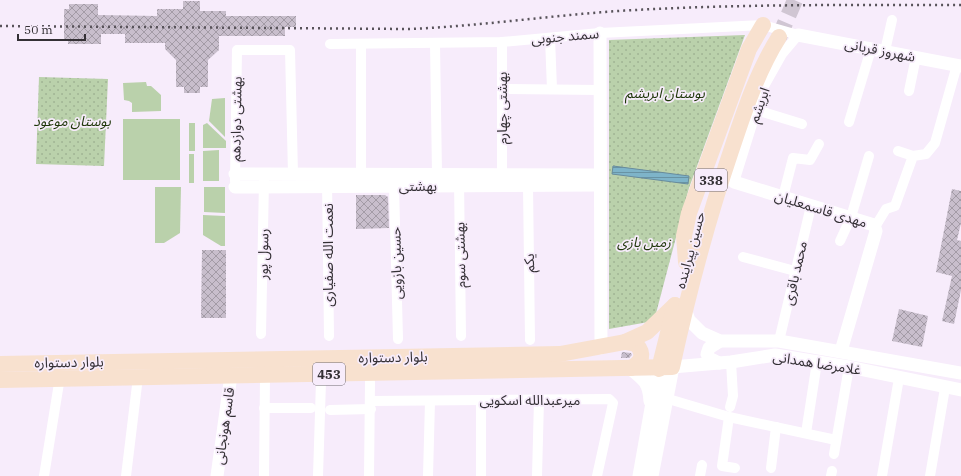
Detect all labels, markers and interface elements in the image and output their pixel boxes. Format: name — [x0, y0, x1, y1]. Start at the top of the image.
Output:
scale bar — [18, 16, 85, 42]
text: 50 m — [24, 22, 53, 37]
street label: سمند جنوبی — [530, 24, 600, 48]
street label: شهروز قربانی — [843, 34, 917, 66]
street label: بهشتی چهارم — [493, 72, 513, 144]
street label: بهشتی دوازدهم — [226, 76, 248, 162]
park label: بوستان ابریشم — [624, 84, 705, 104]
street label: ابریشم — [744, 85, 776, 126]
park label: بوستان موعود — [33, 112, 111, 130]
road number: 338 — [695, 169, 727, 191]
street label: بهشتی — [399, 177, 437, 195]
street label: مهدی قاسمعلیان — [773, 186, 869, 232]
street label: نعمت الله صفیاری — [319, 203, 337, 307]
street label: حسین پیراینده — [671, 210, 710, 291]
street label: بهشتی سوم — [450, 222, 472, 288]
street label: حسین بازویی — [386, 227, 406, 299]
street label: رسول پور — [254, 228, 274, 281]
park label: زمین بازی — [617, 233, 671, 251]
street label: محمد باقری — [779, 239, 811, 307]
street label: یکم — [520, 253, 540, 273]
street label: بلوار دستواره — [358, 347, 428, 367]
street label: غلامرضا همدانی — [772, 347, 862, 379]
street label: بلوار دستواره — [34, 352, 104, 372]
road number: 453 — [313, 363, 345, 385]
street label: قاسم هونجانی — [210, 386, 240, 466]
street label: میرعبدالله اسکویی — [480, 391, 580, 409]

